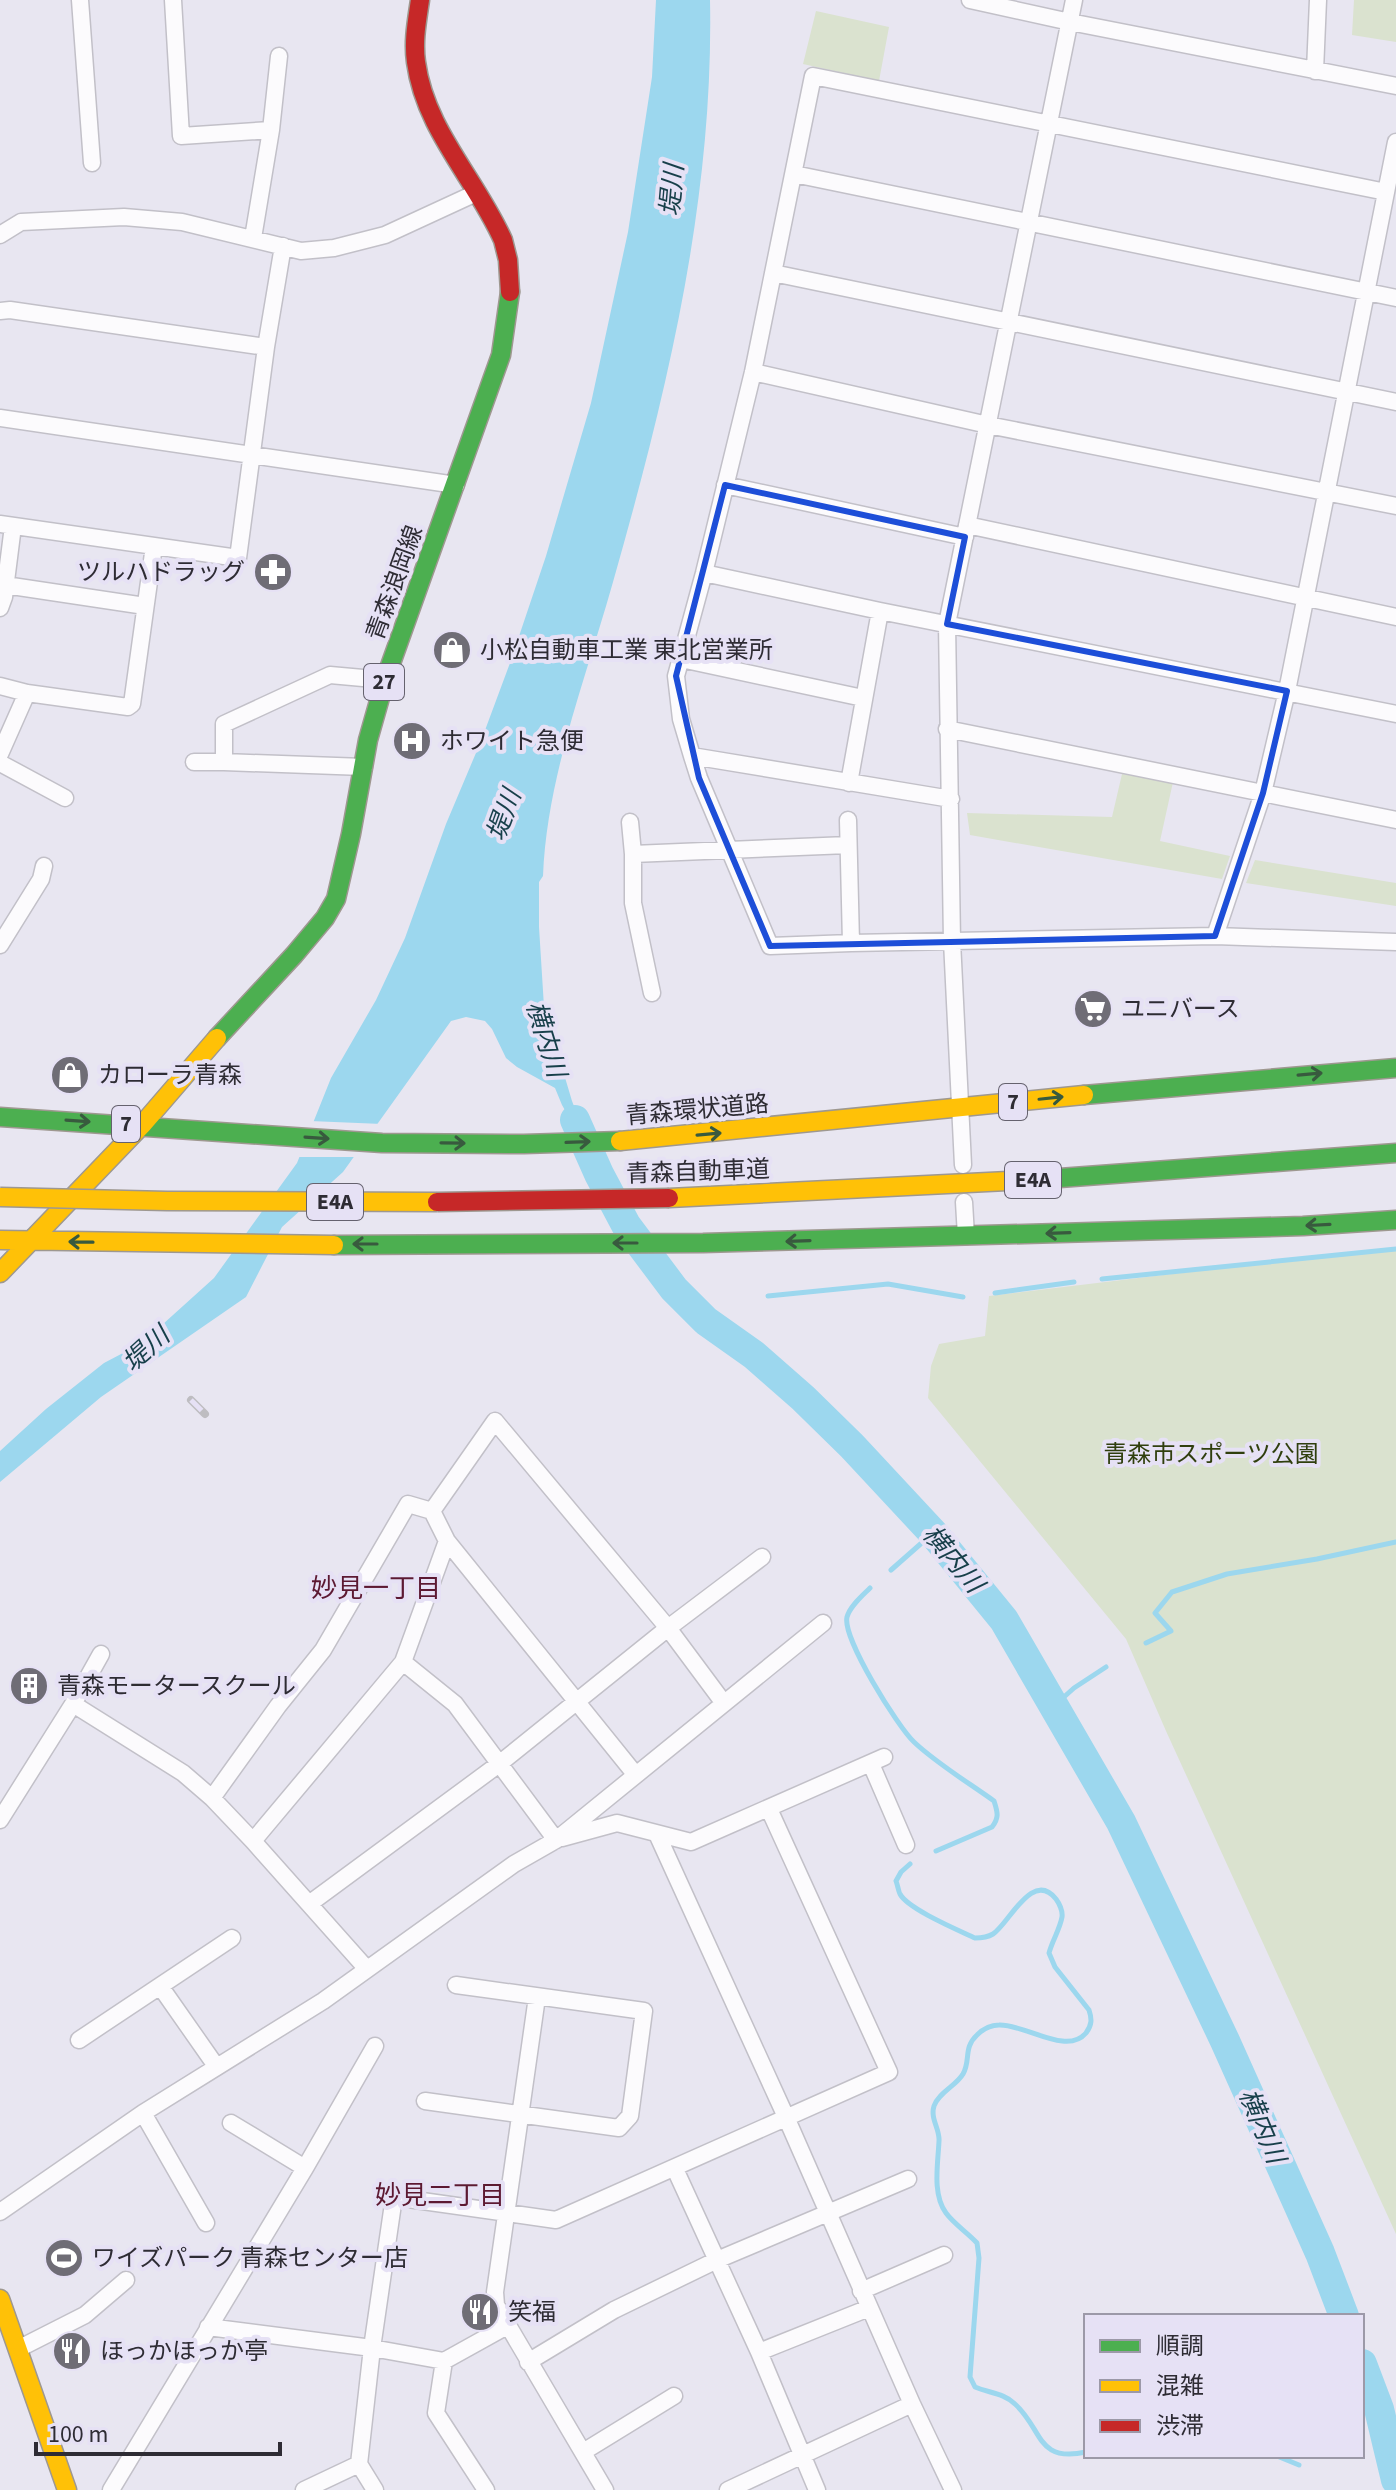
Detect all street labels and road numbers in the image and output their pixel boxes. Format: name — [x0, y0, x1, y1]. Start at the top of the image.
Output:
street label: 青森浪岡線 — [358, 521, 432, 645]
road number: 27 — [364, 664, 404, 700]
road number: 7 — [999, 1084, 1027, 1120]
street label: 青森環状道路 — [624, 1086, 770, 1134]
road number: 7 — [112, 1106, 140, 1142]
street label: 青森自動車道 — [625, 1152, 771, 1192]
road number: E4A — [1005, 1162, 1061, 1198]
road number: E4A — [307, 1184, 363, 1220]

